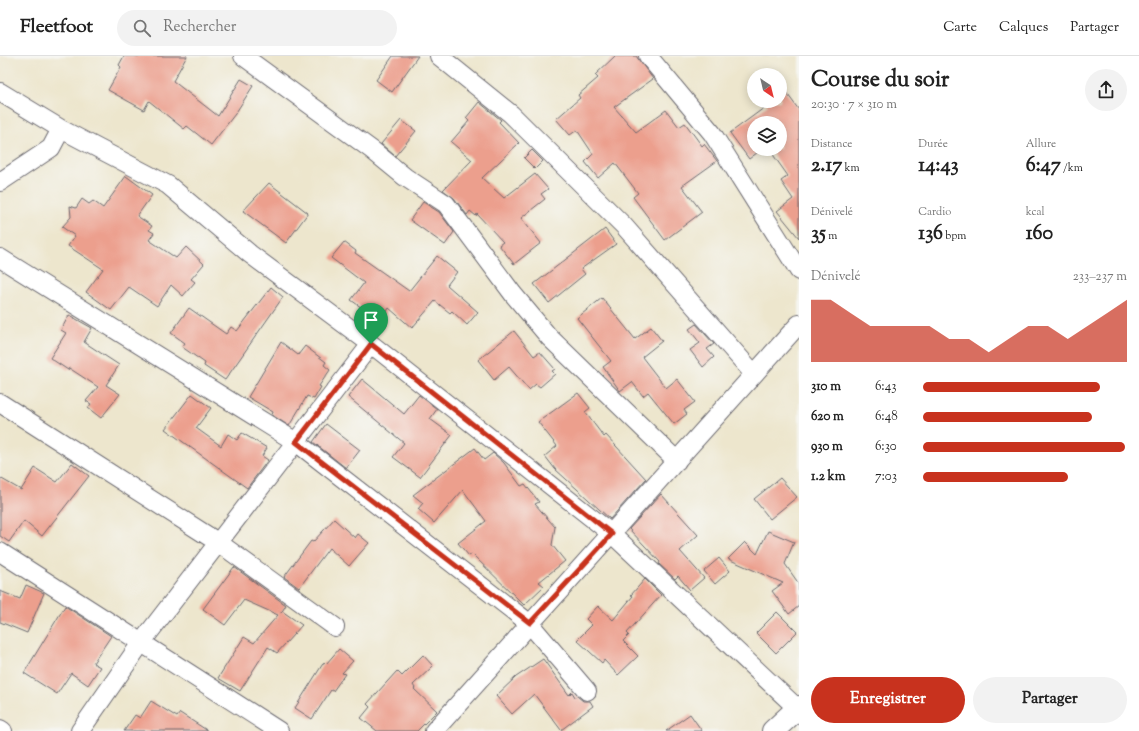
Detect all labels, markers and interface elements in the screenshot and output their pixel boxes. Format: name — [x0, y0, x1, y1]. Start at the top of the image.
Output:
search box — [117, 10, 397, 46]
text: Fleetfoot — [20, 14, 93, 41]
icon: search — [131, 17, 153, 39]
text: Rechercher — [163, 17, 236, 38]
text: Carte — [943, 18, 977, 38]
text: Calques — [999, 18, 1048, 38]
text: Partager — [1070, 18, 1119, 38]
text: Course du soir — [811, 65, 949, 97]
north arrow — [747, 68, 787, 108]
map controls — [747, 68, 787, 156]
button: share — [1085, 69, 1127, 111]
text: 20:30 · 7 × 310 m — [811, 96, 897, 114]
button: layers — [747, 116, 787, 156]
text: Distance — [811, 136, 852, 152]
text: Durée — [918, 136, 948, 152]
text: Allure — [1026, 136, 1056, 152]
text: 2.17 — [811, 152, 842, 181]
text: 14:43 — [918, 152, 959, 181]
text: 6:47 — [1026, 152, 1061, 181]
text: km — [842, 160, 860, 176]
text: /km — [1061, 160, 1083, 176]
text: Dénivelé — [811, 204, 853, 220]
text: Cardio — [918, 204, 951, 220]
text: kcal — [1026, 204, 1045, 220]
text: 35 — [811, 220, 826, 249]
text: 136 — [918, 220, 943, 249]
text: 160 — [1026, 220, 1053, 249]
text: m — [826, 228, 837, 244]
text: bpm — [943, 228, 966, 244]
text: Dénivelé — [811, 268, 861, 286]
text: 233–237 m — [1073, 268, 1127, 286]
pin — [354, 303, 388, 344]
icon: arrive — [360, 309, 382, 331]
text: 310 m — [811, 378, 841, 396]
text: 6:43 — [875, 378, 897, 396]
text: 620 m — [811, 408, 844, 426]
text: 6:48 — [875, 408, 898, 426]
text: 930 m — [811, 438, 843, 456]
text: 6:30 — [875, 438, 897, 456]
text: 1.2 km — [811, 468, 845, 486]
text: 7:03 — [875, 468, 897, 486]
button: Enregistrer — [811, 677, 965, 723]
button: Partager — [973, 677, 1127, 723]

